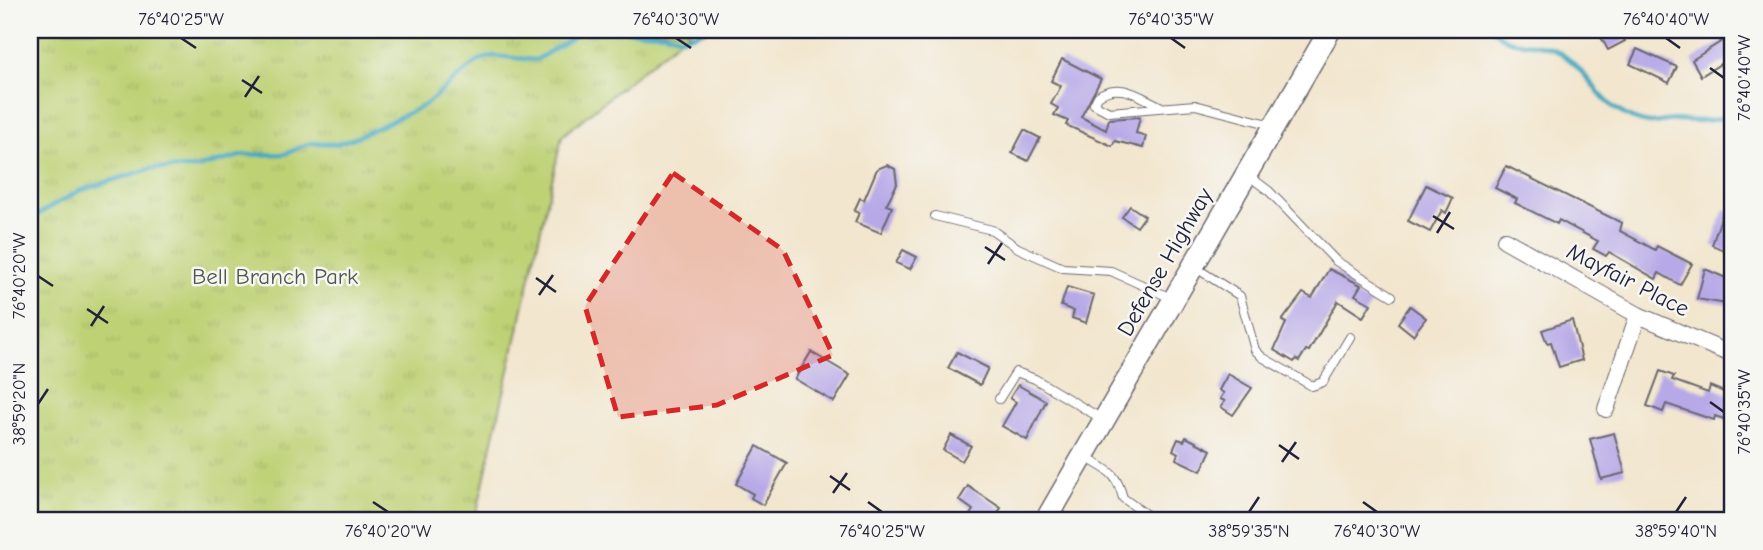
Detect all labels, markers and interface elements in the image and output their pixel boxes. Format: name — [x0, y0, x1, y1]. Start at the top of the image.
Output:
text: 76°40'25"W — [138, 9, 224, 30]
text: 76°40'30"W — [633, 9, 720, 30]
text: 76°40'35"W — [1128, 9, 1214, 30]
text: 76°40'40"W — [1623, 9, 1709, 30]
text: 76°40'40"W — [1734, 35, 1755, 121]
street label: Defense Highway — [1112, 182, 1219, 341]
text: 76°40'20"W — [9, 232, 30, 319]
street label: Mayfair Place — [1562, 238, 1694, 322]
park label: Bell Branch Park — [192, 263, 358, 290]
text: 38°59'20"N — [9, 363, 30, 445]
text: 76°40'35"W — [1734, 369, 1755, 455]
text: 76°40'20"W — [345, 521, 432, 542]
text: 76°40'25"W — [839, 521, 925, 542]
text: 38°59'35"N — [1208, 521, 1290, 542]
text: 76°40'30"W — [1334, 521, 1421, 542]
text: 38°59'40"N — [1635, 521, 1717, 542]

